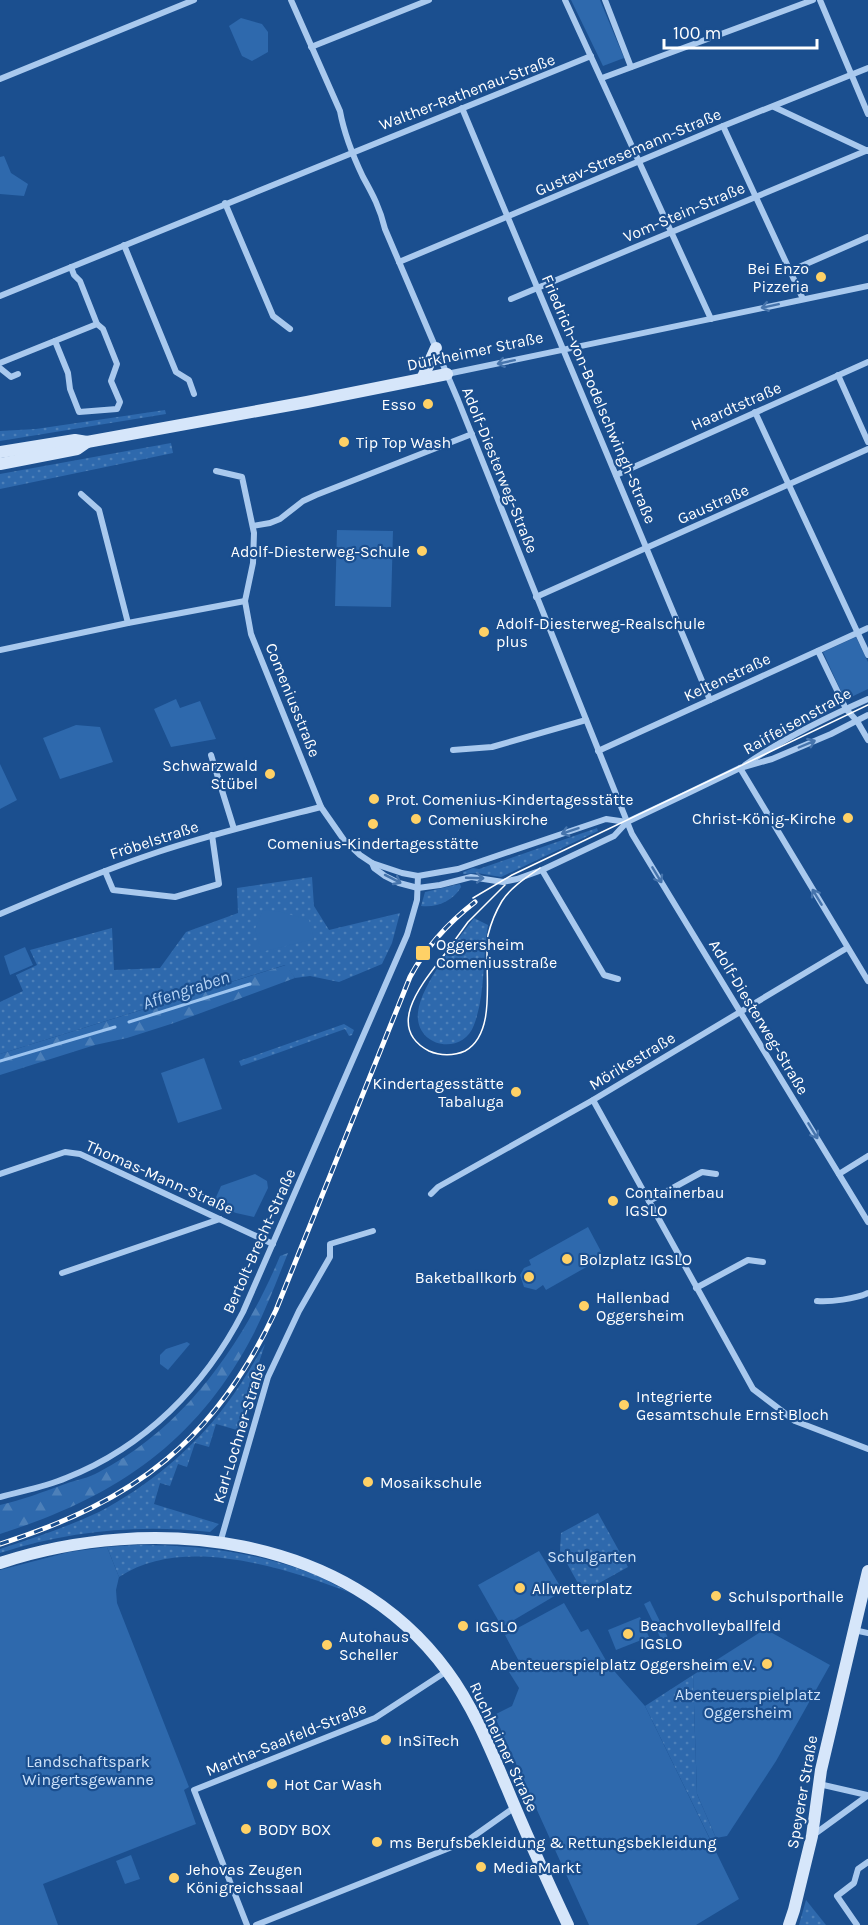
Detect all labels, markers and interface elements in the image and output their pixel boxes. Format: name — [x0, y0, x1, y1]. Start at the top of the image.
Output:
scale bar — [664, 12, 817, 50]
text: 100 m — [673, 22, 721, 44]
street label: Walther-Rathenau-Straße — [376, 50, 558, 134]
street label: Gustav-Stresemann-Straße — [532, 104, 724, 200]
street label: Vom-Stein-Straße — [620, 178, 748, 246]
place label: Bei Enzo Pizzeria — [747, 259, 809, 296]
marker: Bei Enzo Pizzeria — [814, 270, 828, 284]
street label: Friedrich-von-Bodelschwingh-Straße — [538, 272, 660, 526]
one-way arrow — [760, 301, 780, 312]
street label: Dürkheimer Straße — [405, 327, 545, 375]
one-way arrow — [497, 357, 517, 368]
street label: Haardtstraße — [688, 378, 784, 434]
street label: Adolf-Diesterweg-Straße — [458, 384, 542, 556]
place label: Esso — [381, 395, 416, 414]
marker: Esso — [421, 397, 435, 411]
place label: Tip Top Wash — [356, 433, 451, 452]
marker: Tip Top Wash — [337, 435, 351, 449]
street label: Gaustraße — [674, 480, 752, 528]
place label: Adolf-Diesterweg-Schule — [231, 542, 410, 561]
marker: Adolf-Diesterweg-Schule — [415, 544, 429, 558]
place label: Adolf-Diesterweg-Realschule plus — [496, 614, 705, 651]
marker: Adolf-Diesterweg-Realschule plus — [477, 625, 491, 639]
street label: Comeniusstraße — [261, 640, 325, 760]
street label: Keltenstraße — [681, 649, 773, 705]
street label: Raiffeisenstraße — [740, 683, 854, 759]
one-way arrow — [798, 738, 816, 749]
place label: Schwarzwald Stübel — [162, 756, 258, 793]
marker: Schwarzwald Stübel — [263, 767, 277, 781]
place label: Prot. Comenius-Kindertagesstätte — [386, 790, 633, 809]
marker: Prot. Comenius-Kindertagesstätte — [367, 792, 381, 806]
place label: Christ-König-Kirche — [692, 809, 836, 828]
place label: Comeniuskirche — [428, 810, 548, 829]
marker: Christ-König-Kirche — [841, 811, 855, 825]
marker: Comeniuskirche — [409, 812, 423, 826]
street label: Fröbelstraße — [107, 817, 201, 863]
marker: Comenius-Kindertagesstätte — [366, 817, 380, 831]
one-way arrow — [562, 827, 580, 838]
place label: Comenius-Kindertagesstätte — [267, 834, 479, 853]
one-way arrow — [652, 866, 664, 883]
one-way arrow — [465, 873, 485, 884]
one-way arrow — [383, 874, 401, 886]
one-way arrow — [810, 889, 822, 906]
place label: Oggersheim Comeniusstraße — [436, 935, 557, 972]
street label: Adolf-Diesterweg-Straße — [705, 936, 813, 1098]
marker: Oggersheim Comeniusstraße — [414, 944, 432, 962]
water label: Affengraben — [140, 966, 232, 1014]
street label: Mörikestraße — [585, 1028, 679, 1094]
place label: Kindertagesstätte Tabaluga — [372, 1074, 504, 1111]
marker: Kindertagesstätte Tabaluga — [509, 1085, 523, 1099]
one-way arrow — [807, 1122, 819, 1139]
street label: Thomas-Mann-Straße — [83, 1136, 237, 1218]
street label: Bertolt-Brecht-Straße — [218, 1166, 300, 1316]
place label: Containerbau IGSLO — [625, 1183, 724, 1220]
marker: Containerbau IGSLO — [606, 1194, 620, 1208]
place label: Bolzplatz IGSLO — [579, 1250, 692, 1269]
marker: Bolzplatz IGSLO — [560, 1252, 574, 1266]
place label: Baketballkorb — [415, 1268, 517, 1287]
marker: Baketballkorb — [522, 1270, 536, 1284]
place label: Hallenbad Oggersheim — [596, 1288, 684, 1325]
marker: Hallenbad Oggersheim — [577, 1299, 591, 1313]
street label: Karl-Lochner-Straße — [209, 1360, 269, 1506]
place label: Integrierte Gesamtschule Ernst Bloch — [636, 1387, 829, 1424]
marker: Integrierte Gesamtschule Ernst Bloch — [617, 1398, 631, 1412]
place label: Mosaikschule — [380, 1473, 482, 1492]
marker: Mosaikschule — [361, 1475, 375, 1489]
park label: Schulgarten — [547, 1547, 637, 1566]
place label: Allwetterplatz — [532, 1579, 632, 1598]
marker: Allwetterplatz — [513, 1581, 527, 1595]
place label: Schulsporthalle — [728, 1587, 844, 1606]
marker: Schulsporthalle — [709, 1589, 723, 1603]
place label: Beachvolleyballfeld IGSLO — [640, 1616, 781, 1653]
place label: IGSLO — [475, 1617, 517, 1636]
marker: IGSLO — [456, 1619, 470, 1633]
place label: Autohaus Scheller — [339, 1627, 409, 1664]
marker: Beachvolleyballfeld IGSLO — [621, 1627, 635, 1641]
marker: Autohaus Scheller — [320, 1638, 334, 1652]
place label: Abenteuerspielplatz Oggersheim e.V. — [490, 1655, 755, 1674]
marker: Abenteuerspielplatz Oggersheim e.V. — [760, 1657, 774, 1671]
street label: Ruchheimer Straße — [466, 1679, 542, 1815]
park label: Abenteuerspielplatz Oggersheim — [675, 1685, 821, 1722]
street label: Martha-Saalfeld-Straße — [203, 1698, 369, 1780]
place label: InSiTech — [398, 1731, 460, 1750]
marker: InSiTech — [379, 1733, 393, 1747]
street label: Speyerer Straße — [783, 1734, 821, 1850]
park label: Landschaftspark Wingertsgewanne — [22, 1752, 154, 1789]
place label: Hot Car Wash — [284, 1775, 382, 1794]
marker: Hot Car Wash — [265, 1777, 279, 1791]
place label: BODY BOX — [258, 1820, 331, 1839]
marker: BODY BOX — [239, 1822, 253, 1836]
place label: ms Berufsbekleidung & Rettungsbekleidung — [389, 1833, 716, 1852]
marker: ms Berufsbekleidung & Rettungsbekleidung — [370, 1835, 384, 1849]
place label: MediaMarkt — [493, 1858, 581, 1877]
place label: Jehovas Zeugen Königreichssaal — [186, 1860, 304, 1897]
marker: MediaMarkt — [474, 1860, 488, 1874]
marker: Jehovas Zeugen Königreichssaal — [167, 1871, 181, 1885]

